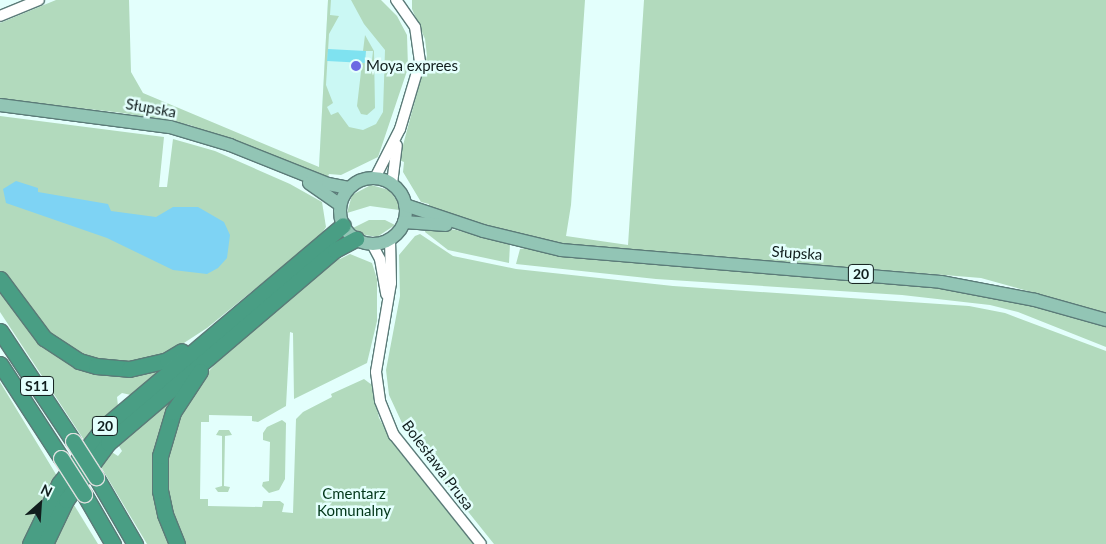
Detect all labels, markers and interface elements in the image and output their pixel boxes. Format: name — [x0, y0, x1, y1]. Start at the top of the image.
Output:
place label: Moya exprees — [366, 57, 458, 75]
marker: Moya exprees — [350, 60, 362, 72]
street label: Słupska — [124, 95, 178, 121]
street label: Słupska — [771, 242, 823, 264]
road number: 20 — [847, 262, 875, 286]
road number: S11 — [20, 374, 54, 398]
road number: 20 — [91, 414, 119, 438]
street label: Bolesława Prusa — [398, 417, 478, 513]
north arrow — [15, 479, 65, 529]
text: N — [38, 480, 55, 500]
park label: Cmentarz Komunalny — [317, 484, 391, 519]

